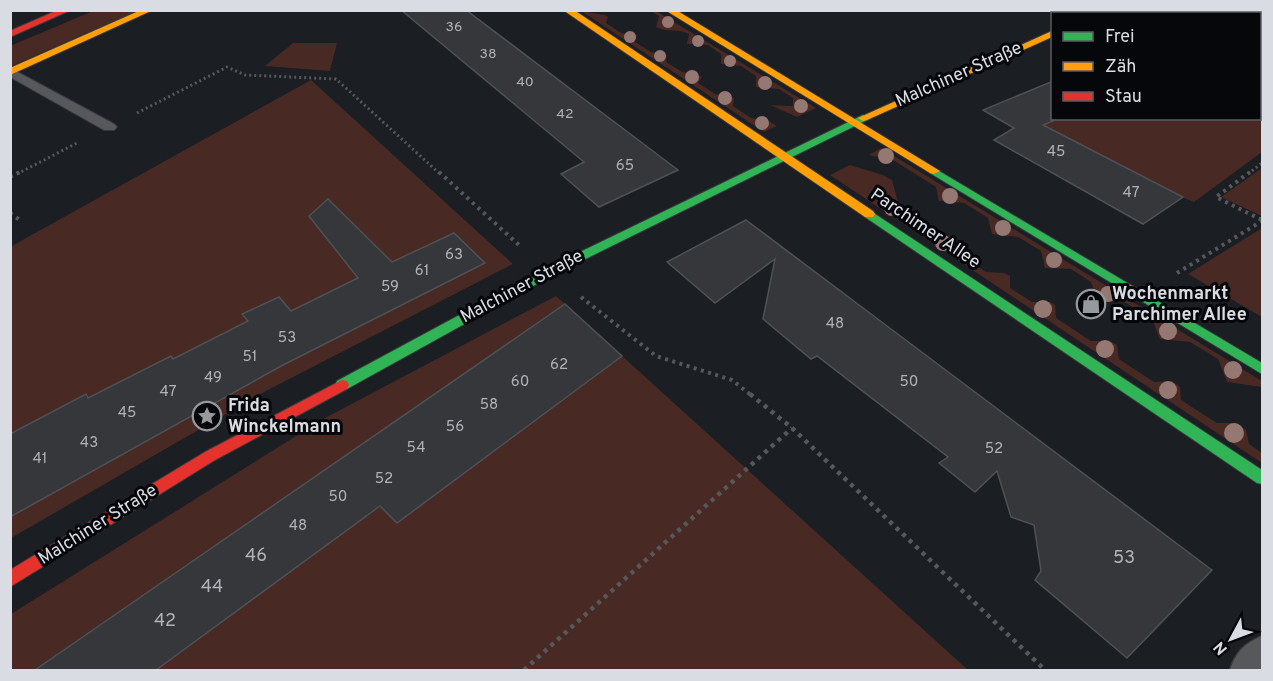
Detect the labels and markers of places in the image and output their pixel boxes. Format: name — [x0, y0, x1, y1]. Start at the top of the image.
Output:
place label: Wochenmarkt Parchimer Allee — [1112, 283, 1247, 327]
shop icon: Wochenmarkt Parchimer Allee — [1075, 288, 1107, 320]
place label: Frida Winckelmann — [228, 395, 341, 439]
place icon: Frida Winckelmann — [191, 400, 223, 432]

